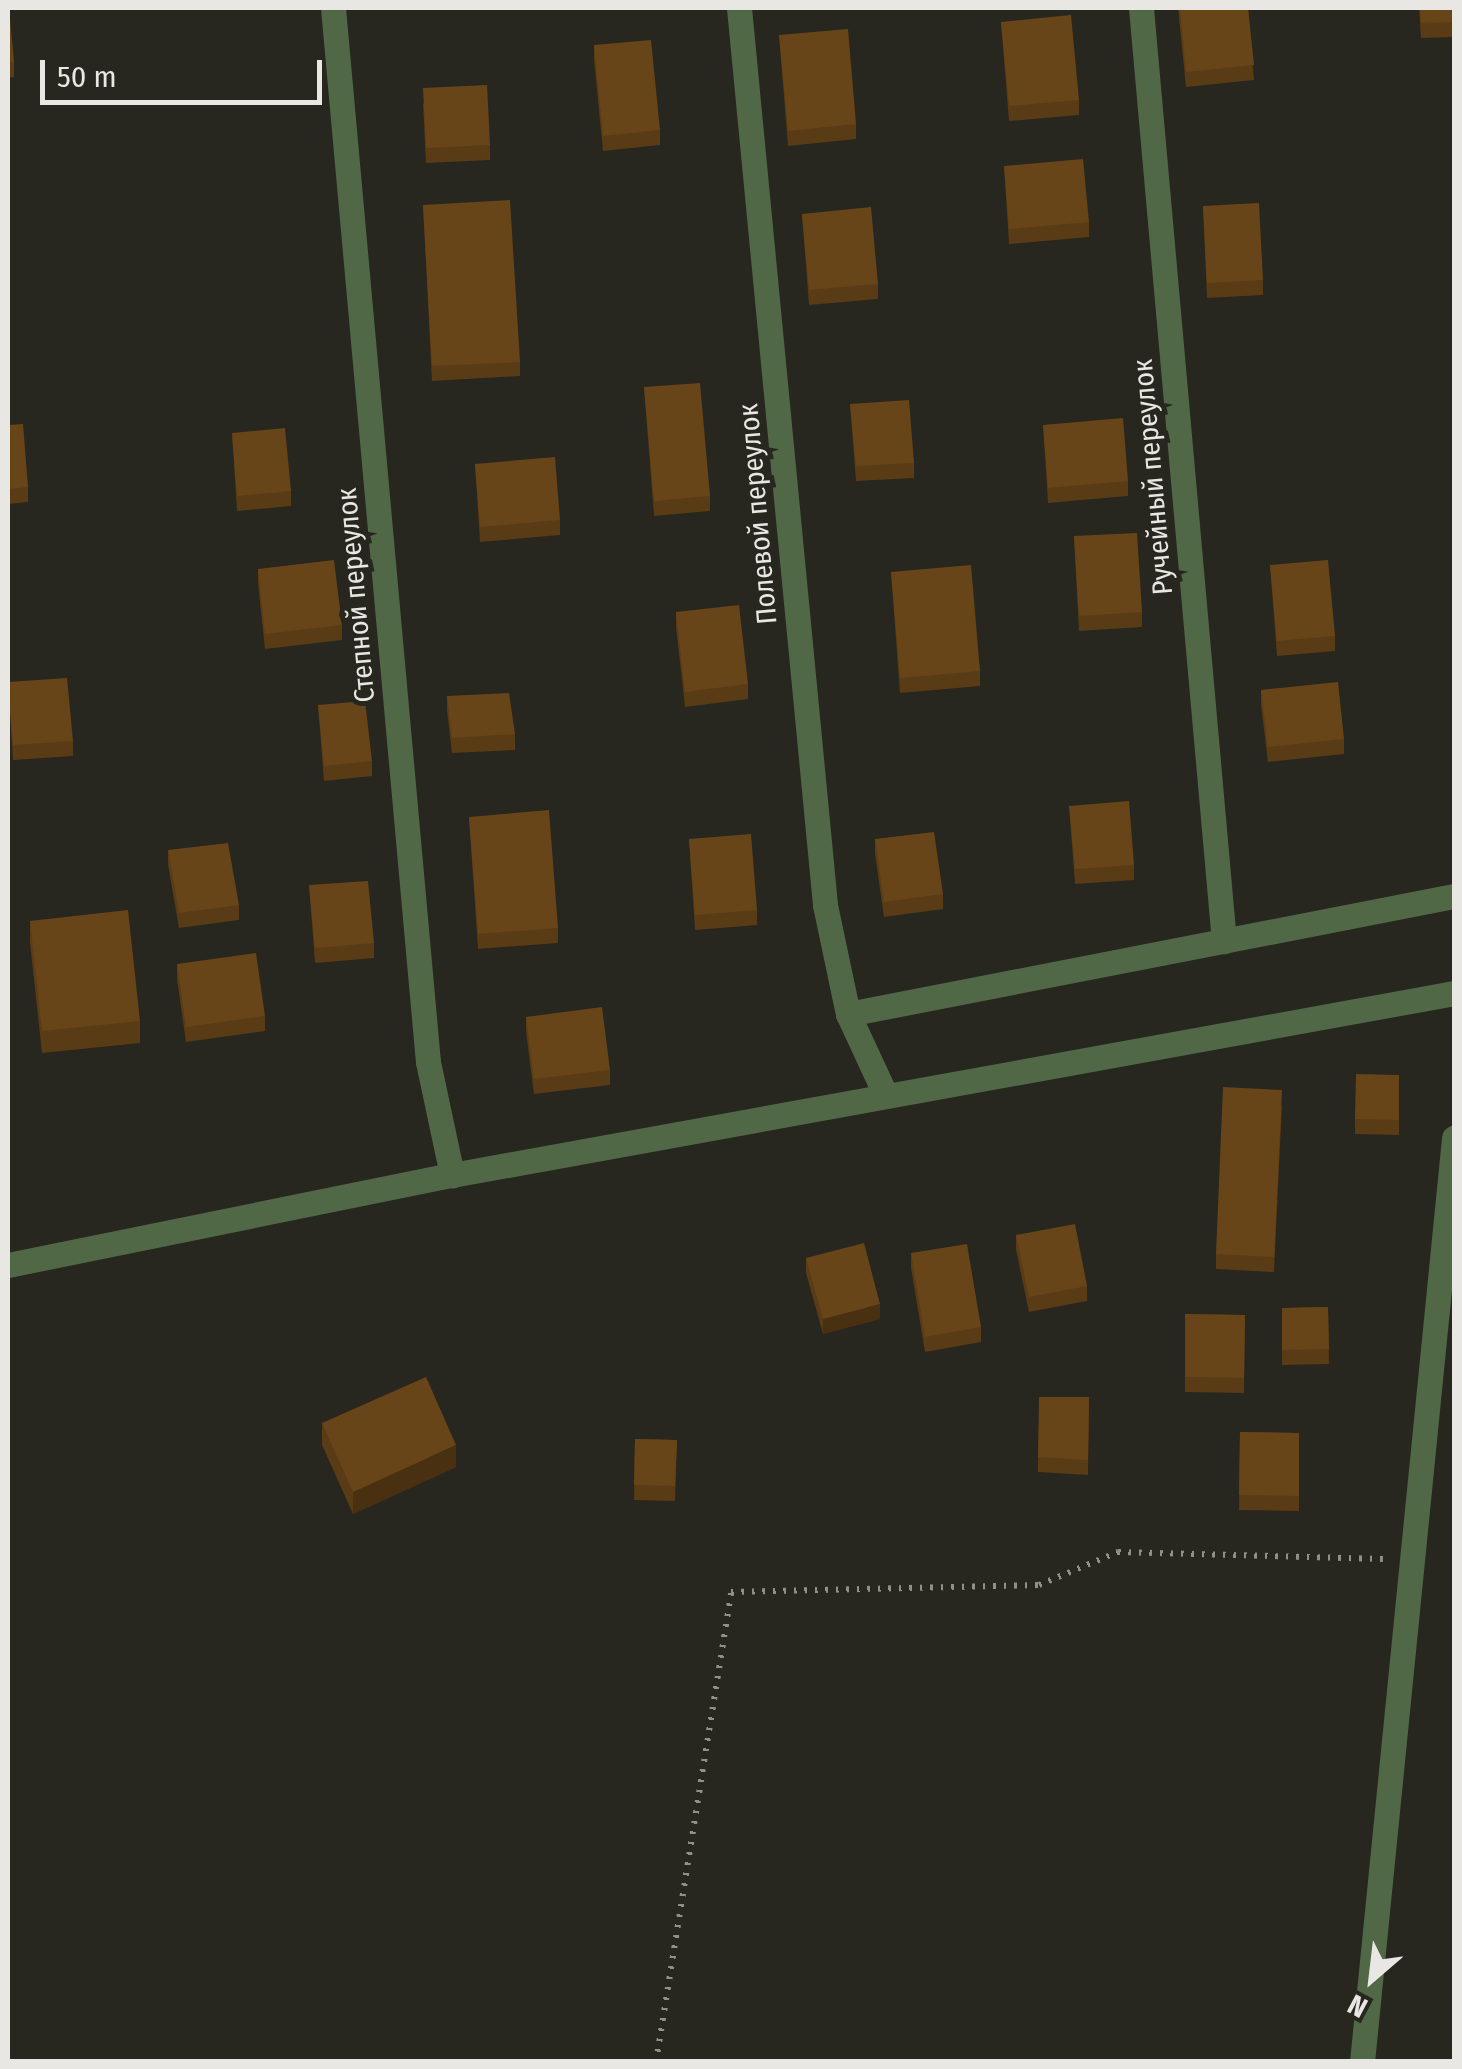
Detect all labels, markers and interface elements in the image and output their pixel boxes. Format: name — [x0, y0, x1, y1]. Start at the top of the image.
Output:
scale bar — [45, 40, 328, 102]
text: 50 m — [57, 59, 117, 95]
street label: Ручейный переулок — [1126, 358, 1180, 596]
street label: Полевой переулок — [732, 402, 784, 626]
street label: Степной переулок — [330, 486, 382, 704]
north arrow — [1322, 1929, 1422, 2029]
text: N — [1343, 1987, 1373, 2024]

